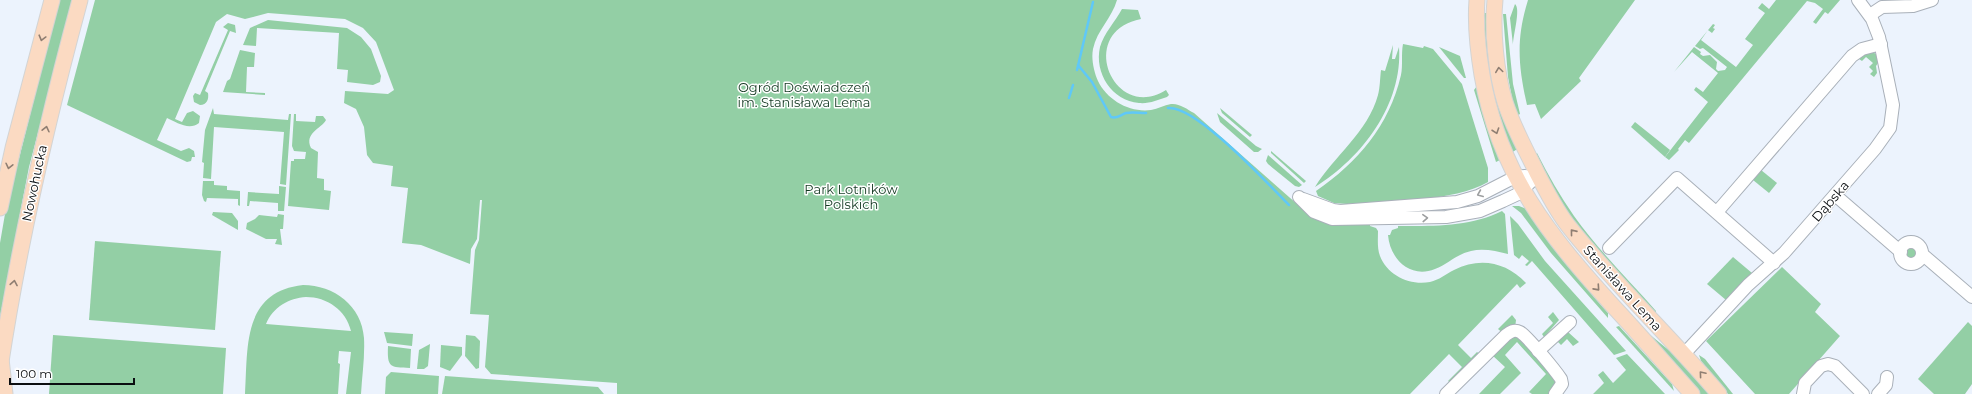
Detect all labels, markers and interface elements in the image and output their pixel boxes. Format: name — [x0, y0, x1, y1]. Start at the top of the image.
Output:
one-way arrow — [38, 34, 47, 41]
one-way arrow — [1495, 67, 1504, 74]
park label: Ogród Doświadczeń im. Stanisława Lema — [737, 79, 871, 110]
one-way arrow — [41, 126, 50, 133]
one-way arrow — [1491, 127, 1499, 134]
street label: Nowohucka — [18, 143, 50, 223]
one-way arrow — [5, 162, 14, 169]
street label: Dąbska — [1808, 177, 1852, 225]
park label: Park Lotników Polskich — [804, 181, 898, 212]
one-way arrow — [1477, 190, 1484, 198]
one-way arrow — [1422, 213, 1428, 222]
one-way arrow — [1571, 229, 1578, 236]
street label: Stanisława Lema — [1580, 242, 1666, 334]
one-way arrow — [9, 280, 18, 287]
one-way arrow — [1592, 284, 1599, 291]
scale bar — [10, 360, 134, 386]
text: 100 m — [16, 366, 52, 381]
one-way arrow — [1699, 371, 1706, 378]

